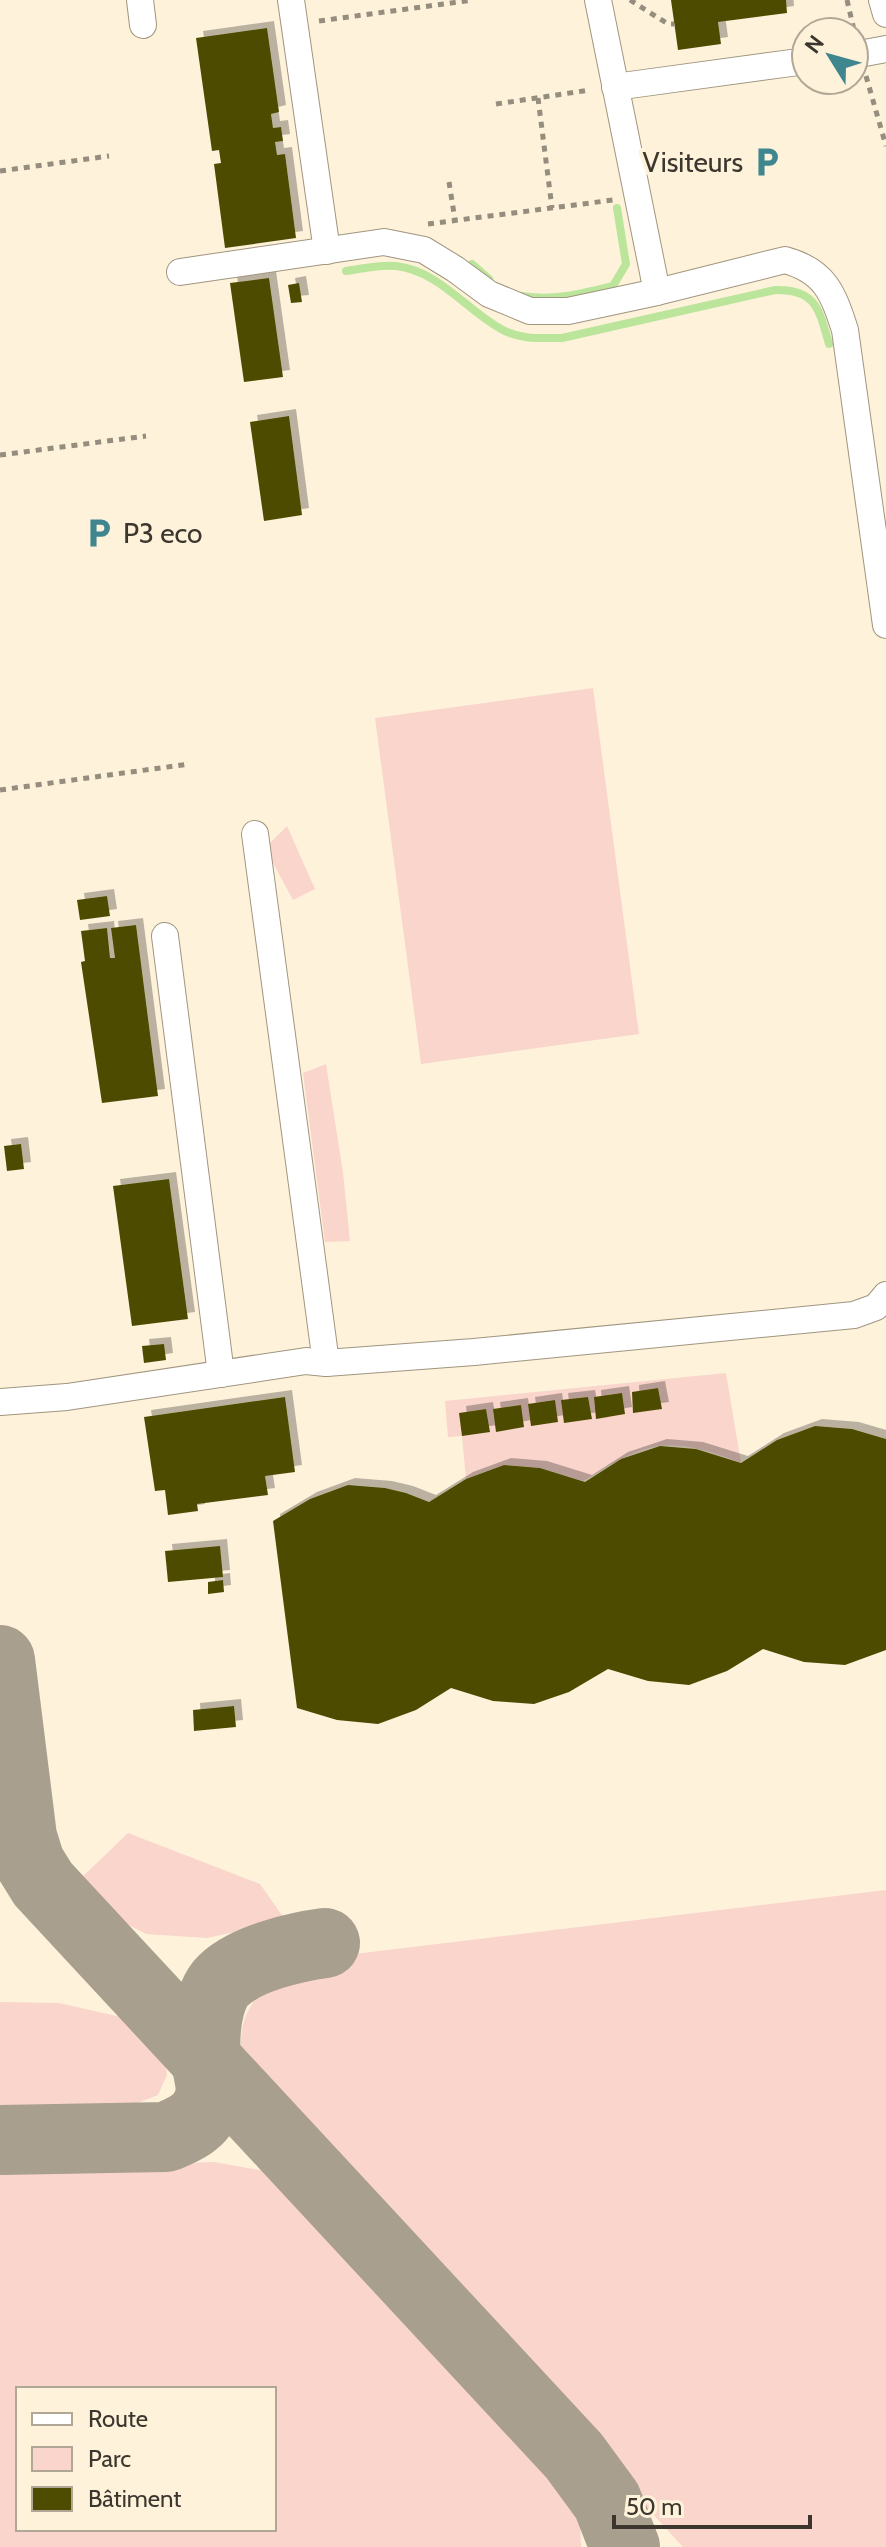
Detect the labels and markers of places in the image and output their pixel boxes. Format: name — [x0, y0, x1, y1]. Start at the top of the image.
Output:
place label: Visiteurs — [642, 145, 743, 179]
parking icon: Visiteurs — [750, 145, 784, 179]
parking icon: P3 eco — [82, 516, 116, 550]
place label: P3 eco — [123, 516, 203, 550]

